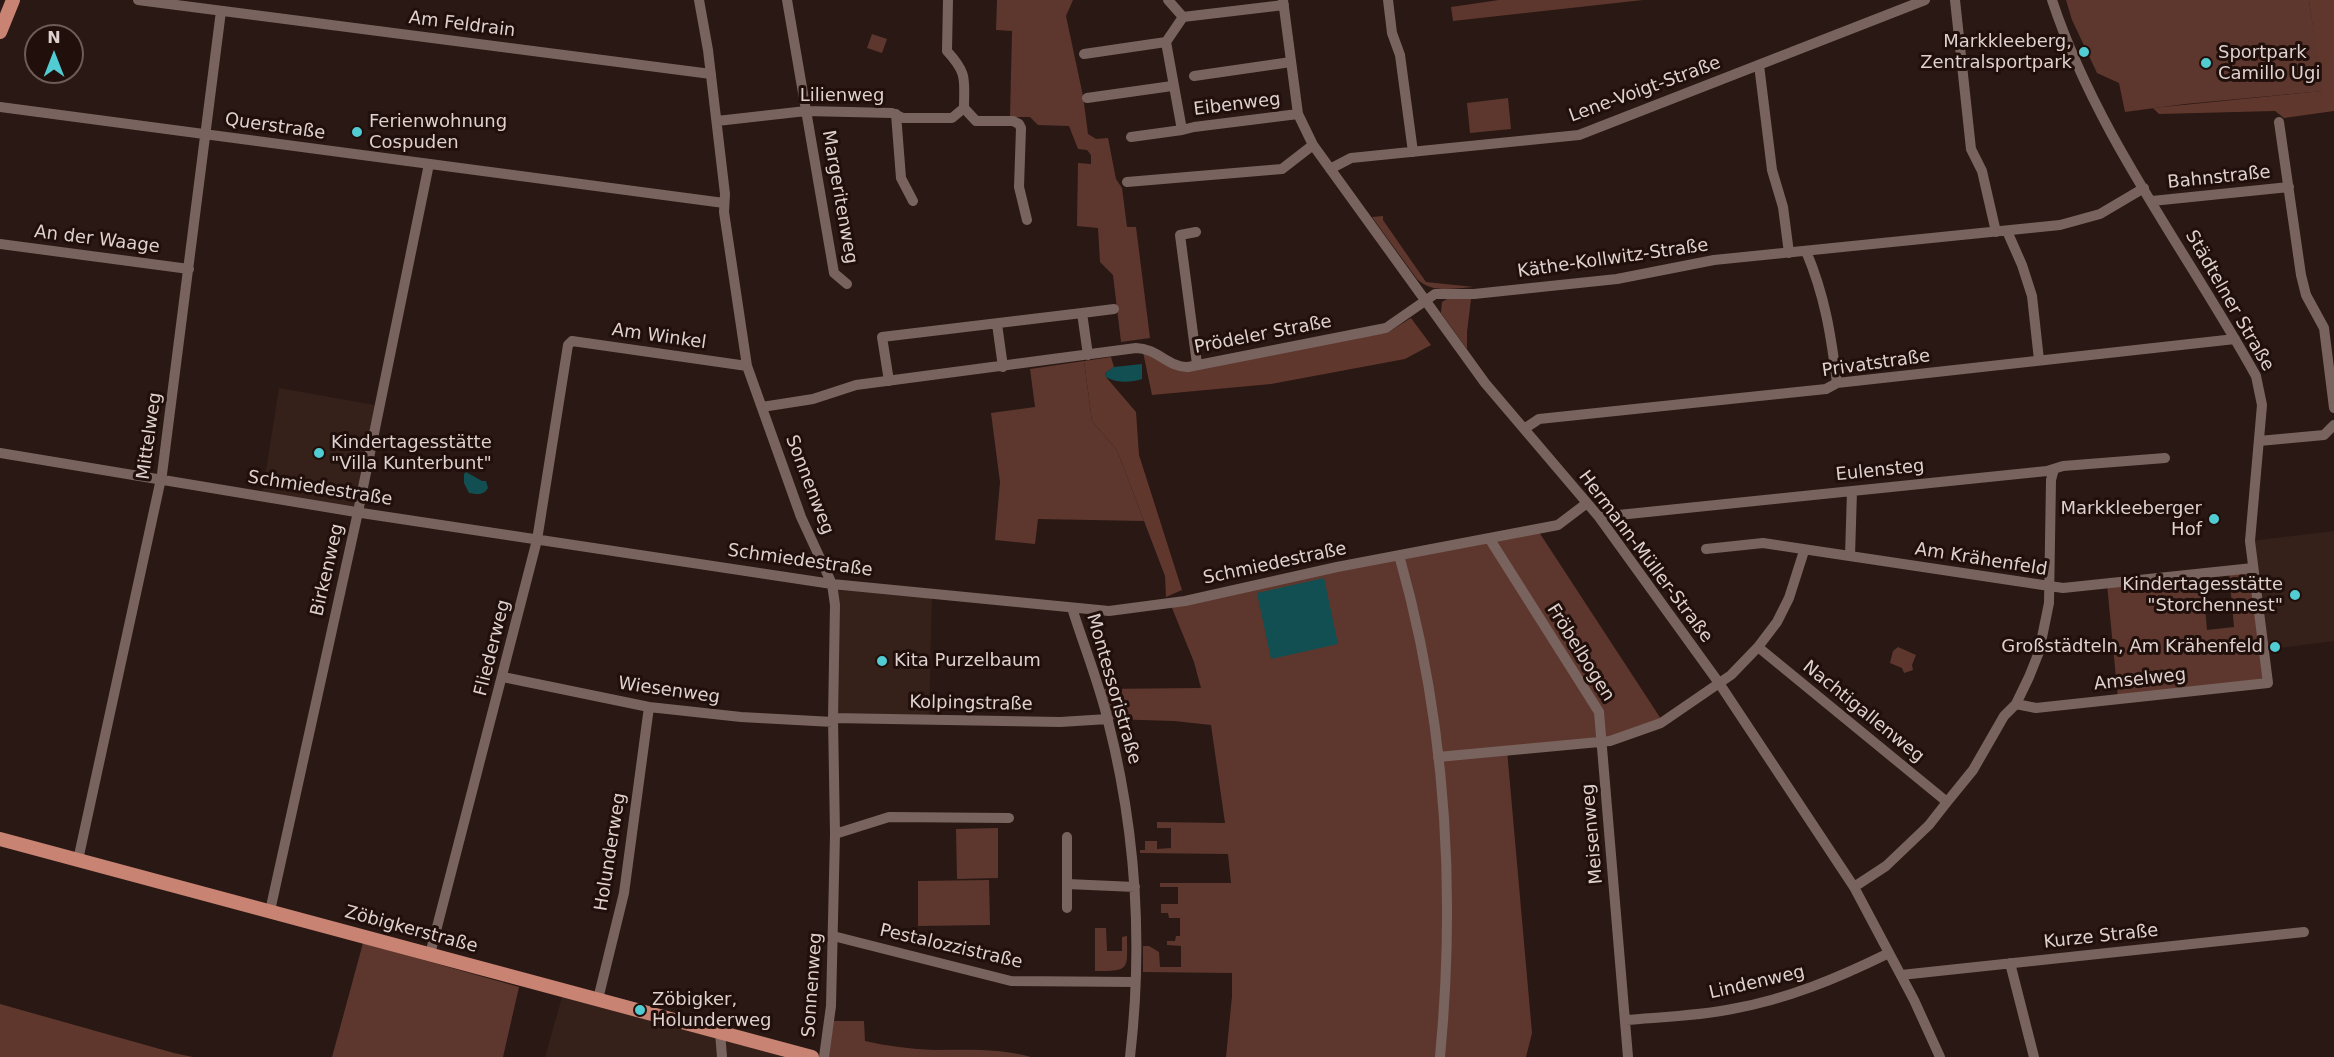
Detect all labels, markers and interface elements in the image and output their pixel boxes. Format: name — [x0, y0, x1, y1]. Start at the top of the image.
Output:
street label: Am Feldrain — [407, 8, 517, 42]
north arrow — [24, 24, 84, 84]
text: N — [47, 28, 61, 47]
place label: Markkleeberg, Zentralsportpark — [1920, 31, 2072, 74]
place label: Sportpark Camillo Ugi — [2218, 42, 2320, 84]
marker: Markkleeberg, Zentralsportpark — [2077, 45, 2091, 59]
street label: Lene-Voigt-Straße — [1566, 52, 1724, 128]
marker: Sportpark Camillo Ugi — [2199, 56, 2213, 70]
street label: Lilienweg — [800, 85, 884, 107]
street label: Eibenweg — [1192, 89, 1282, 121]
street label: Querstraße — [223, 109, 327, 145]
place label: Ferienwohnung Cospuden — [369, 111, 507, 154]
marker: Ferienwohnung Cospuden — [350, 125, 364, 139]
street label: Margeritenweg — [817, 128, 861, 266]
street label: Bahnstraße — [2166, 162, 2272, 194]
street label: An der Waage — [33, 222, 161, 258]
street label: Städtelner Straße — [2180, 227, 2278, 375]
street label: Käthe-Kollwitz-Straße — [1516, 235, 1710, 283]
street label: Prödeler Straße — [1192, 311, 1334, 359]
street label: Am Winkel — [610, 320, 708, 354]
street label: Privatstraße — [1821, 346, 1931, 382]
street label: Mittelweg — [133, 391, 167, 481]
place label: Kindertagesstätte "Villa Kunterbunt" — [331, 432, 492, 474]
street label: Sonnenweg — [780, 432, 838, 538]
marker: Kindertagesstätte "Villa Kunterbunt" — [312, 446, 326, 460]
street label: Eulensteg — [1835, 456, 1925, 486]
street label: Schmiedestraße — [246, 467, 394, 511]
street label: Hermann-Müller-Straße — [1573, 467, 1717, 647]
place label: Markkleeberger Hof — [2061, 498, 2202, 540]
marker: Markkleeberger Hof — [2207, 512, 2221, 526]
street label: Birkenweg — [307, 522, 349, 618]
street label: Schmiedestraße — [1201, 538, 1349, 590]
street label: Am Krähenfeld — [1913, 539, 2049, 581]
street label: Schmiedestraße — [726, 540, 874, 582]
place label: Kindertagesstätte "Storchennest" — [2122, 574, 2283, 616]
marker: Kindertagesstätte "Storchennest" — [2288, 588, 2302, 602]
street label: Fliederweg — [471, 598, 515, 698]
street label: Fröbelbogen — [1541, 600, 1619, 706]
street label: Montessoristraße — [1081, 611, 1145, 767]
place label: Großstädteln, Am Krähenfeld — [2001, 636, 2263, 658]
marker: Großstädteln, Am Krähenfeld — [2268, 640, 2282, 654]
place label: Kita Purzelbaum — [894, 650, 1041, 672]
marker: Kita Purzelbaum — [875, 654, 889, 668]
street label: Nachtigallenweg — [1798, 656, 1928, 768]
street label: Amselweg — [2093, 664, 2187, 696]
street label: Wiesenweg — [617, 673, 721, 709]
street label: Kolpingstraße — [909, 692, 1033, 716]
street label: Meisenweg — [1578, 783, 1608, 885]
street label: Holunderweg — [591, 791, 631, 913]
street label: Zöbigkerstraße — [342, 902, 480, 958]
street label: Pestalozzistraße — [877, 920, 1025, 974]
street label: Kurze Straße — [2043, 920, 2159, 954]
street label: Sonnenweg — [799, 932, 827, 1038]
street label: Lindenweg — [1707, 962, 1807, 1004]
place label: Zöbigker, Holunderweg — [652, 989, 771, 1032]
marker: Zöbigker, Holunderweg — [633, 1003, 647, 1017]

